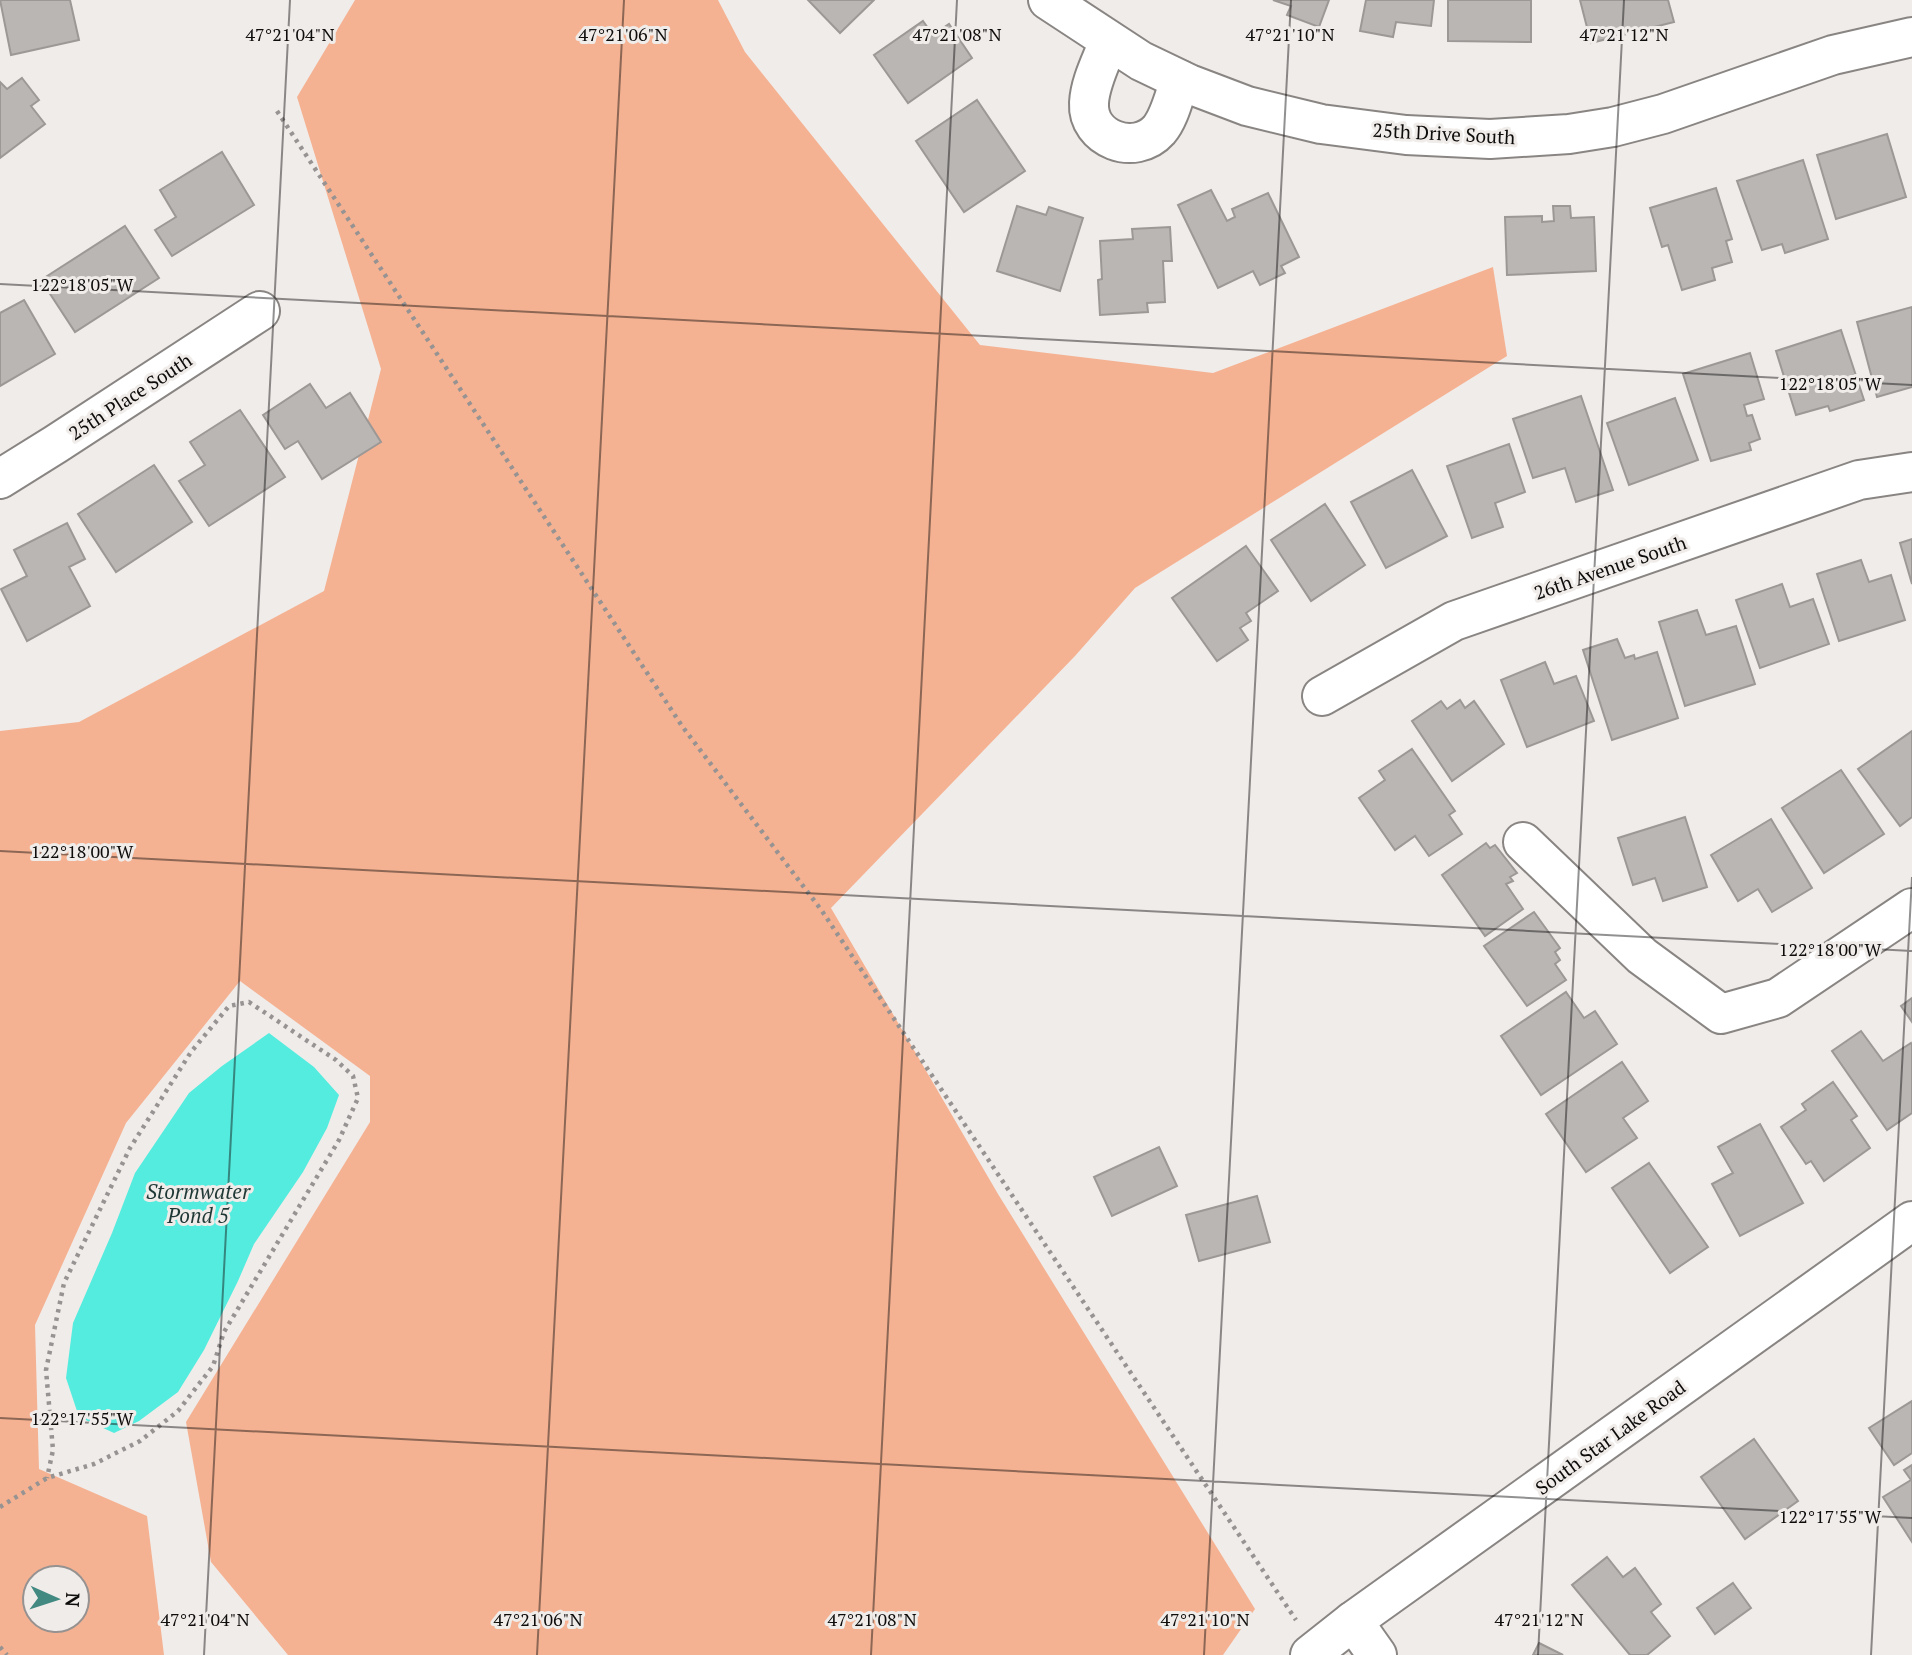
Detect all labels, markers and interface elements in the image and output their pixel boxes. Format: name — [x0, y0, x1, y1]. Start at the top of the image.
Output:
text: 47°21'04"N — [245, 22, 335, 46]
text: 47°21'06"N — [578, 22, 668, 46]
text: 47°21'08"N — [912, 22, 1002, 46]
text: 47°21'10"N — [1245, 22, 1335, 46]
text: 47°21'12"N — [1579, 22, 1669, 46]
street label: 25th Drive South — [1372, 117, 1516, 149]
text: 122°18'05"W — [31, 272, 133, 296]
street label: 25th Place South — [64, 347, 196, 445]
text: 122°18'05"W — [1779, 371, 1881, 395]
street label: 26th Avenue South — [1531, 529, 1689, 605]
text: 122°18'00"W — [31, 839, 133, 863]
text: 122°18'00"W — [1779, 937, 1881, 961]
water label: Stormwater Pond 5 — [146, 1177, 251, 1229]
street label: South Star Lake Road — [1530, 1374, 1690, 1500]
text: 122°17'55"W — [31, 1406, 133, 1430]
text: 122°17'55"W — [1779, 1504, 1881, 1528]
north arrow — [21, 1564, 91, 1634]
text: N — [61, 1592, 86, 1608]
text: 47°21'04"N — [160, 1607, 250, 1631]
text: 47°21'06"N — [493, 1607, 583, 1631]
text: 47°21'08"N — [827, 1607, 917, 1631]
text: 47°21'10"N — [1160, 1607, 1250, 1631]
text: 47°21'12"N — [1494, 1607, 1584, 1631]

